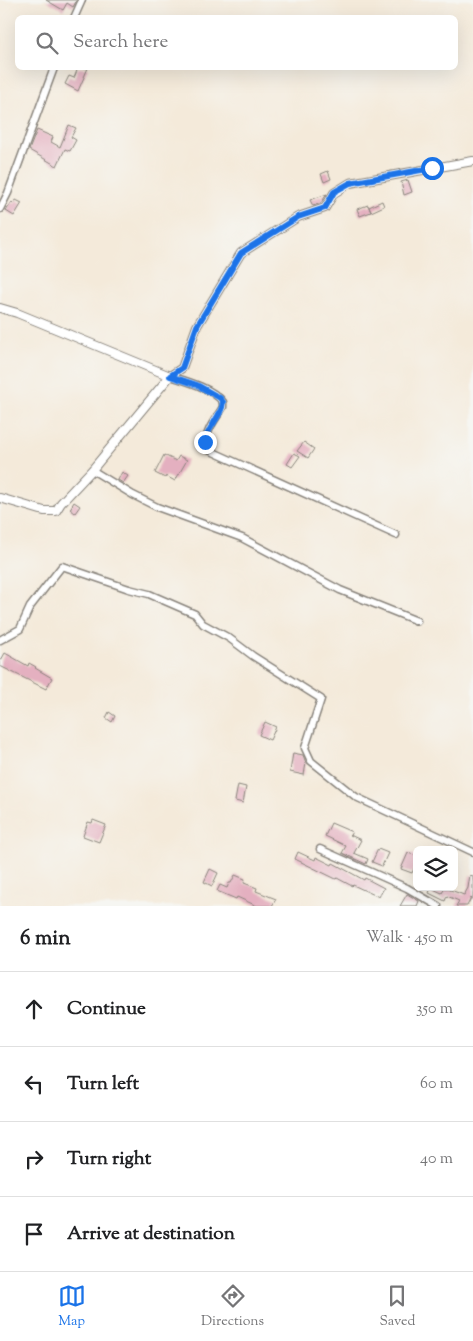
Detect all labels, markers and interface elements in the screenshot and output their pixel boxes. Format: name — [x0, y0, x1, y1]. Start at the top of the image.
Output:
search box — [15, 15, 458, 70]
icon: search — [33, 29, 61, 57]
text: Search here — [73, 29, 168, 56]
route start — [421, 157, 444, 180]
route end — [194, 431, 217, 454]
map controls — [413, 846, 458, 891]
button: layers — [413, 846, 458, 891]
text: 6 min — [20, 924, 71, 954]
text: Walk · 450 m — [366, 927, 453, 950]
icon: ahead — [20, 995, 48, 1023]
text: Continue — [67, 996, 146, 1023]
text: 350 m — [416, 998, 453, 1021]
icon: left — [20, 1070, 48, 1098]
text: Turn left — [67, 1071, 139, 1098]
text: 60 m — [420, 1073, 453, 1096]
icon: right — [20, 1145, 48, 1173]
text: Turn right — [67, 1146, 151, 1173]
text: 40 m — [420, 1148, 453, 1171]
icon: arrive — [20, 1220, 48, 1248]
text: Arrive at destination — [67, 1221, 235, 1248]
tab: Map — [58, 1282, 86, 1332]
tab: Directions — [201, 1282, 264, 1332]
tab: Saved — [379, 1282, 415, 1332]

